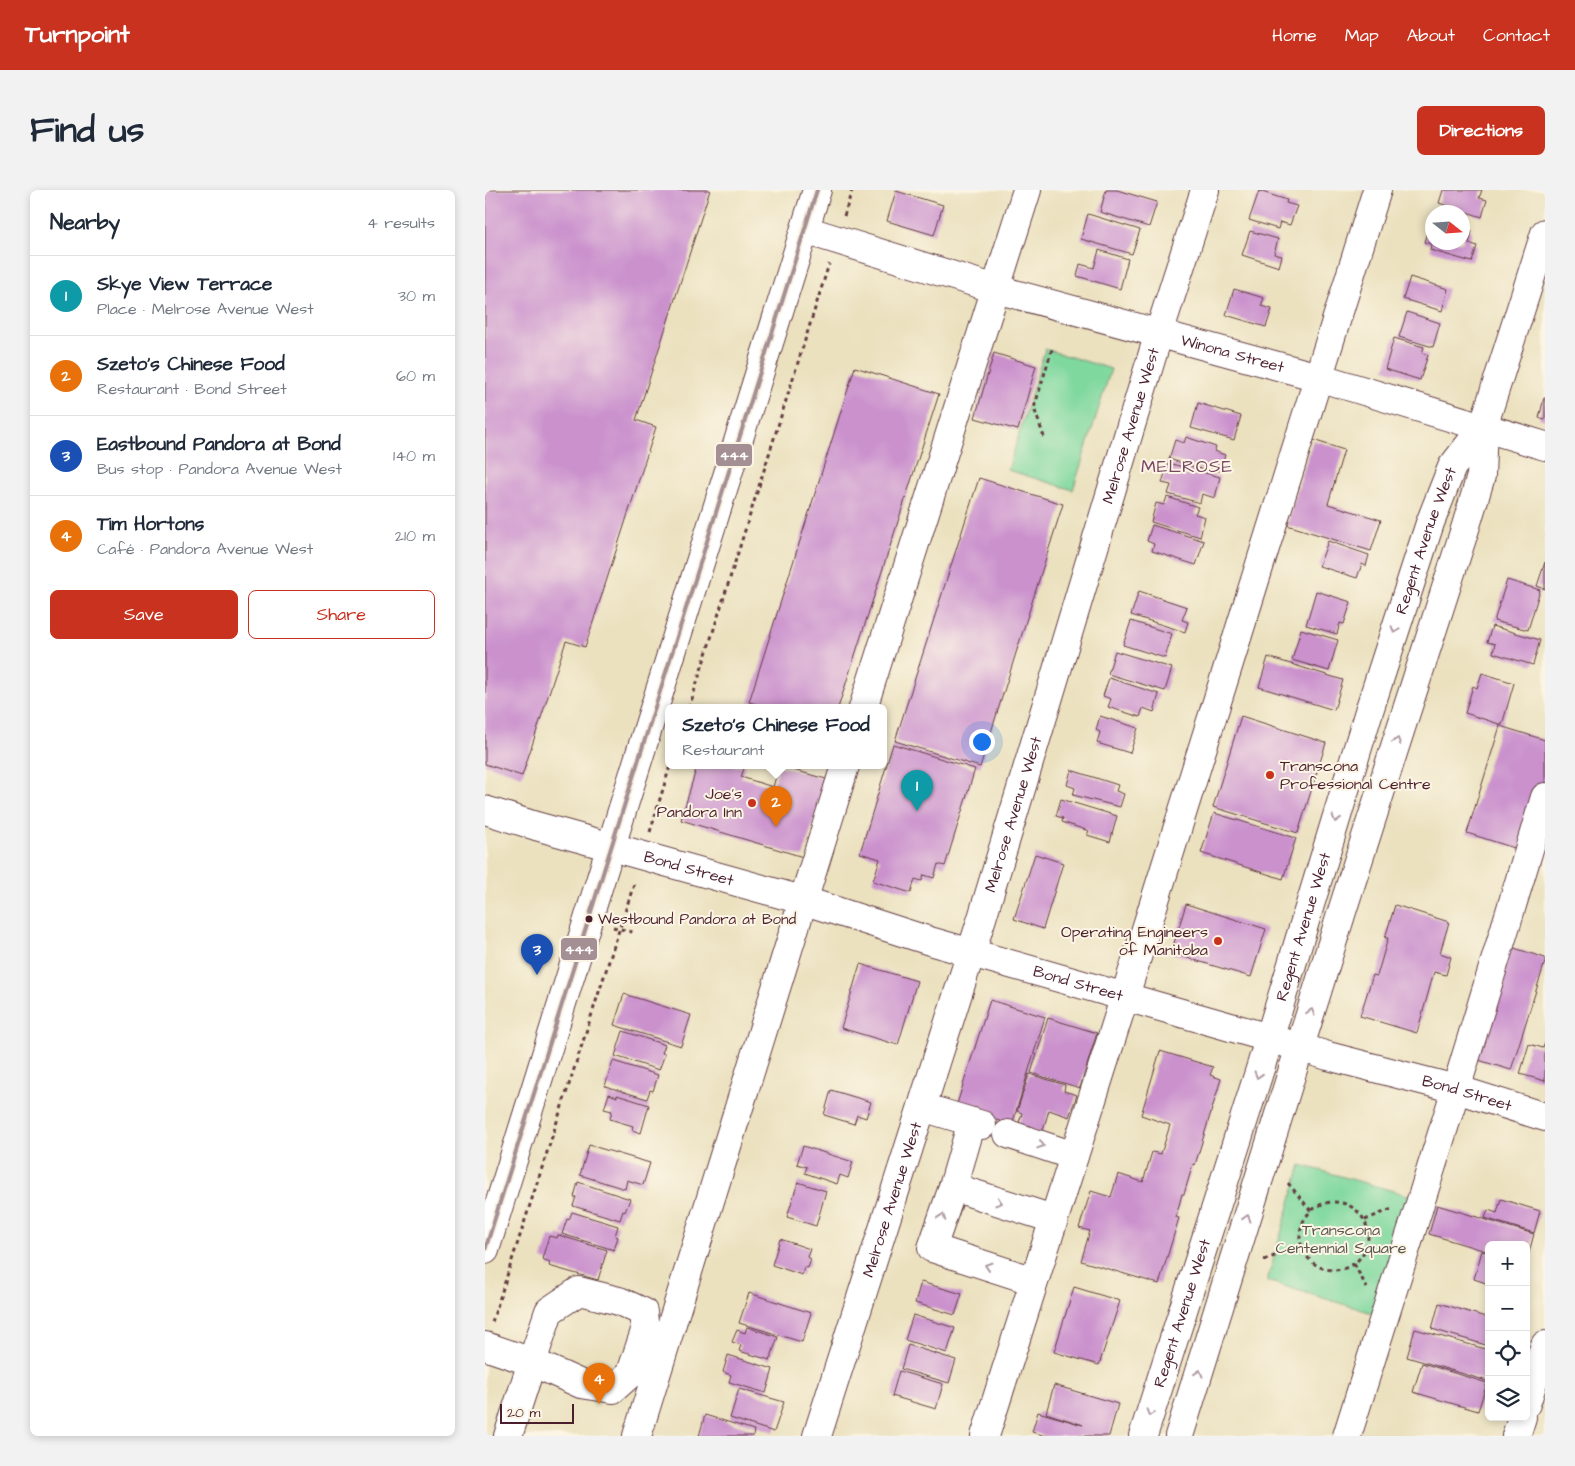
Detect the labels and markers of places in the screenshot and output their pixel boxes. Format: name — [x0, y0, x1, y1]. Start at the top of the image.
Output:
place label: Transcona Professional Centre — [1280, 755, 1431, 795]
marker: Transcona Professional Centre — [1264, 769, 1276, 781]
pin: 1 — [901, 770, 933, 811]
place label: Joe's Pandora Inn — [657, 783, 742, 823]
pin: 2 — [760, 786, 792, 827]
marker: Joe's Pandora Inn — [746, 797, 758, 809]
place label: Westbound Pandora at Bond — [598, 909, 797, 930]
marker: Westbound Pandora at Bond — [584, 914, 594, 924]
place label: Operating Engineers of Manitoba — [1061, 921, 1208, 961]
pin: 3 — [521, 934, 553, 975]
marker: Operating Engineers of Manitoba — [1212, 935, 1224, 947]
pin: 4 — [583, 1363, 615, 1404]

